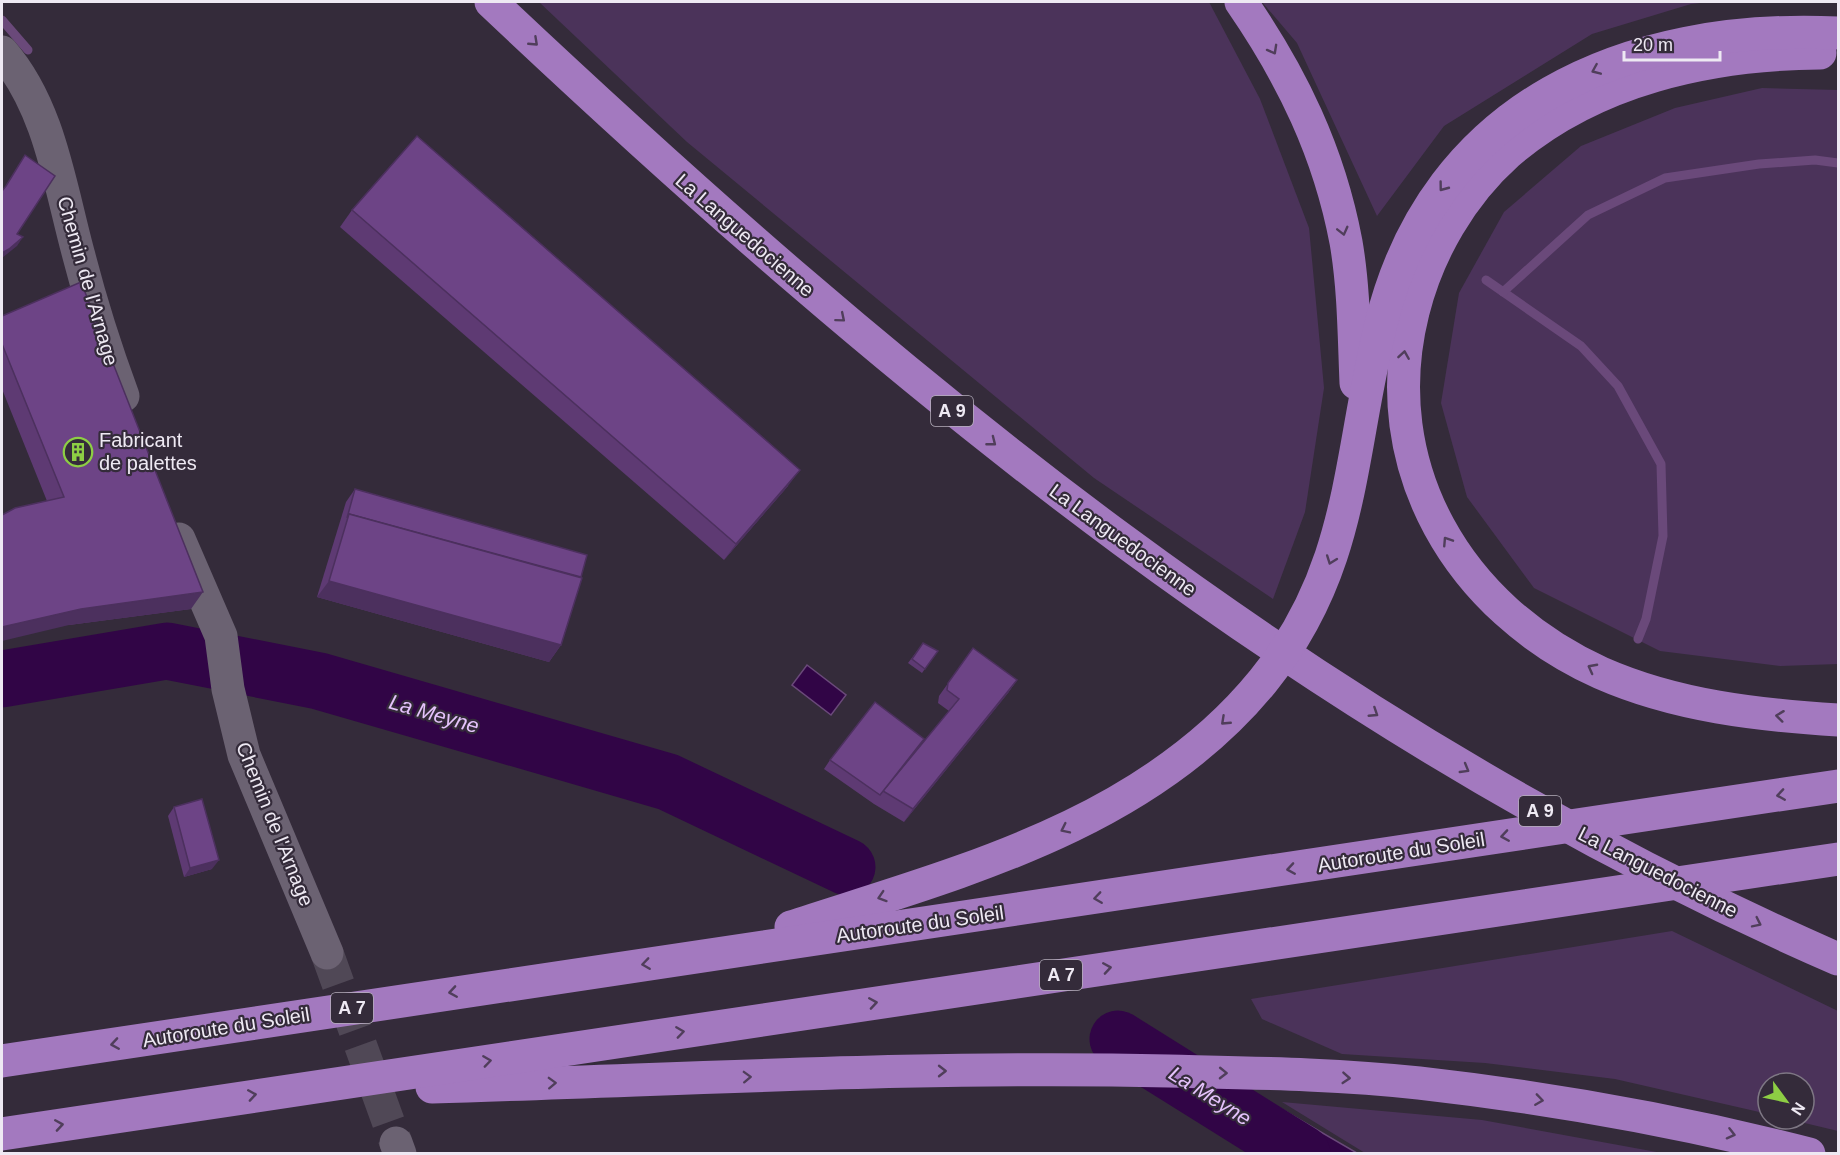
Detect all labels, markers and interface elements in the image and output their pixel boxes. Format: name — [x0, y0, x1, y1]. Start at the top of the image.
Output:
scale bar — [1624, 24, 1720, 62]
one-way arrow — [526, 34, 537, 45]
text: 20 m — [1633, 35, 1673, 55]
one-way arrow — [1266, 44, 1277, 55]
one-way arrow — [1592, 63, 1603, 75]
street label: La Languedocienne — [671, 169, 819, 301]
one-way arrow — [1439, 180, 1450, 191]
street label: Chemin de l'Arnage — [53, 194, 123, 368]
one-way arrow — [1336, 226, 1349, 236]
one-way arrow — [834, 311, 845, 322]
one-way arrow — [1398, 351, 1410, 360]
road number: A 9 — [931, 396, 973, 426]
place label: Fabricant de palettes — [99, 429, 197, 474]
one-way arrow — [985, 434, 996, 445]
building icon: Fabricant de palettes — [62, 436, 94, 468]
street label: La Languedocienne — [1045, 479, 1201, 601]
one-way arrow — [1444, 537, 1455, 548]
one-way arrow — [1326, 554, 1339, 565]
one-way arrow — [1588, 664, 1599, 675]
water label: La Meyne — [387, 690, 482, 737]
one-way arrow — [1368, 706, 1378, 718]
one-way arrow — [1776, 710, 1785, 722]
one-way arrow — [1222, 714, 1232, 725]
street label: Chemin de l'Arnage — [232, 739, 318, 909]
one-way arrow — [1459, 762, 1470, 773]
one-way arrow — [1776, 788, 1785, 800]
road number: A 9 — [1519, 796, 1561, 826]
one-way arrow — [1060, 822, 1071, 834]
street label: La Languedocienne — [1575, 822, 1741, 922]
street label: Autoroute du Soleil — [1316, 828, 1486, 876]
one-way arrow — [1500, 830, 1509, 842]
one-way arrow — [1287, 862, 1296, 874]
one-way arrow — [877, 890, 888, 903]
one-way arrow — [1094, 891, 1103, 903]
street label: Autoroute du Soleil — [835, 901, 1005, 947]
one-way arrow — [1751, 915, 1762, 927]
one-way arrow — [641, 958, 650, 970]
road number: A 7 — [1040, 960, 1082, 990]
one-way arrow — [1103, 963, 1112, 975]
one-way arrow — [448, 986, 457, 998]
road number: A 7 — [331, 993, 373, 1023]
one-way arrow — [868, 998, 877, 1010]
street label: Autoroute du Soleil — [141, 1003, 311, 1051]
one-way arrow — [674, 1026, 684, 1039]
one-way arrow — [110, 1038, 119, 1050]
one-way arrow — [482, 1055, 492, 1067]
water label: La Meyne — [1165, 1061, 1255, 1130]
one-way arrow — [937, 1065, 946, 1077]
one-way arrow — [1219, 1066, 1228, 1079]
one-way arrow — [743, 1071, 752, 1083]
one-way arrow — [1341, 1071, 1350, 1084]
north arrow — [1756, 1071, 1816, 1131]
one-way arrow — [548, 1077, 557, 1090]
one-way arrow — [247, 1090, 257, 1102]
one-way arrow — [1535, 1093, 1544, 1105]
text: N — [1788, 1099, 1808, 1118]
one-way arrow — [55, 1119, 64, 1131]
one-way arrow — [1726, 1126, 1736, 1139]

